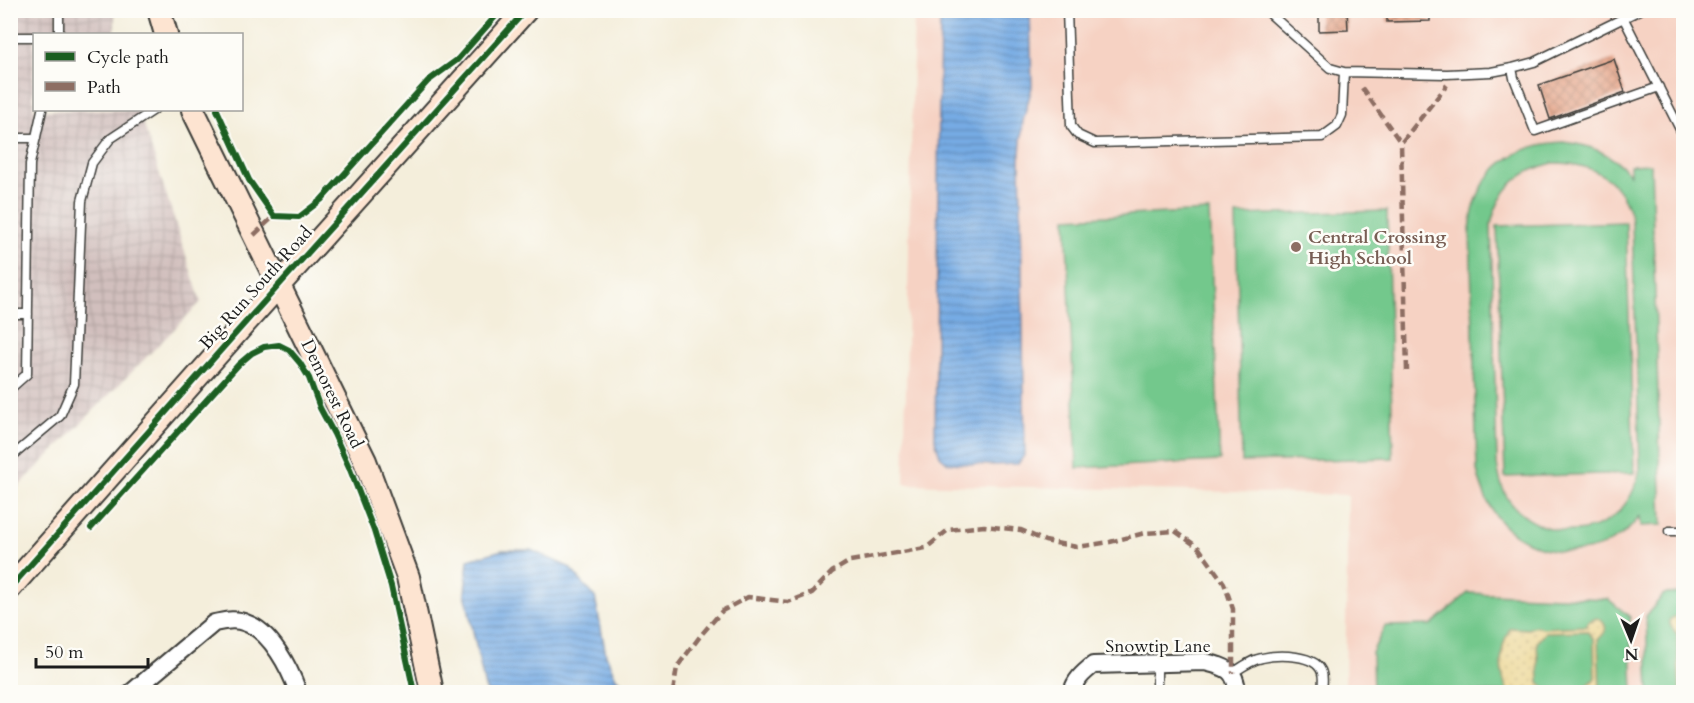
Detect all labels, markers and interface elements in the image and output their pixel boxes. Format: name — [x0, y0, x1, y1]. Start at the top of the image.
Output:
legend — [33, 33, 243, 111]
text: Cycle path — [87, 45, 169, 70]
text: Path — [87, 75, 121, 100]
street label: Big Run South Road — [194, 221, 319, 355]
place label: Central Crossing High School — [1308, 225, 1447, 271]
marker: Central Crossing High School — [1289, 240, 1303, 254]
street label: Demorest Road — [295, 335, 369, 453]
north arrow — [1601, 610, 1661, 670]
scale bar — [36, 631, 148, 669]
street label: Snowtip Lane — [1105, 634, 1211, 659]
text: 50 m — [45, 640, 84, 665]
text: N — [1624, 643, 1639, 665]

